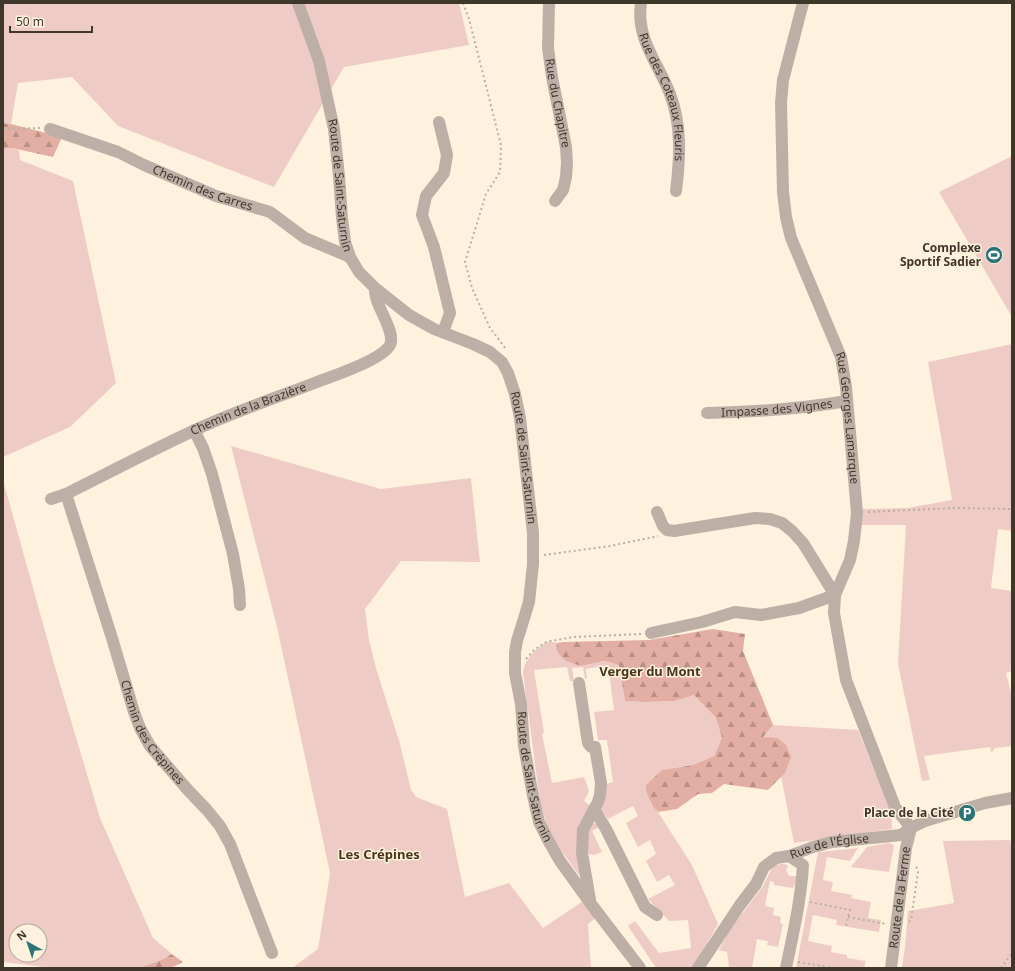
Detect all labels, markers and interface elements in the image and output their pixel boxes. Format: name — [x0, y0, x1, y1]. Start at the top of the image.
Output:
scale bar — [10, 8, 92, 34]
text: 50 m — [16, 13, 44, 30]
street label: Rue des Coteaux Fleuris — [635, 31, 688, 162]
street label: Rue du Chapitre — [542, 57, 575, 150]
street label: Route de Saint-Saturnin — [324, 117, 357, 254]
street label: Chemin des Carres — [150, 161, 255, 215]
place label: Complexe Sportif Sadier — [900, 239, 982, 270]
sports icon: Complexe Sportif Sadier — [984, 245, 1004, 265]
street label: Rue Georges Lamarque — [832, 349, 863, 485]
street label: Chemin de la Brazière — [187, 378, 309, 439]
street label: Route de Saint-Saturnin — [507, 390, 541, 525]
street label: Impasse des Vignes — [721, 394, 834, 421]
district label: Verger du Mont — [599, 662, 701, 680]
street label: Chemin des Crépines — [117, 678, 189, 788]
street label: Route de Saint-Saturnin — [514, 711, 557, 845]
parking icon: Place de la Cité — [957, 803, 977, 823]
place label: Place de la Cité — [864, 804, 954, 821]
street label: Rue de l'Église — [787, 829, 870, 863]
district label: Les Crépines — [338, 845, 420, 863]
street label: Route de la Ferme — [885, 845, 914, 949]
north arrow — [8, 923, 48, 963]
text: N — [13, 926, 30, 944]

